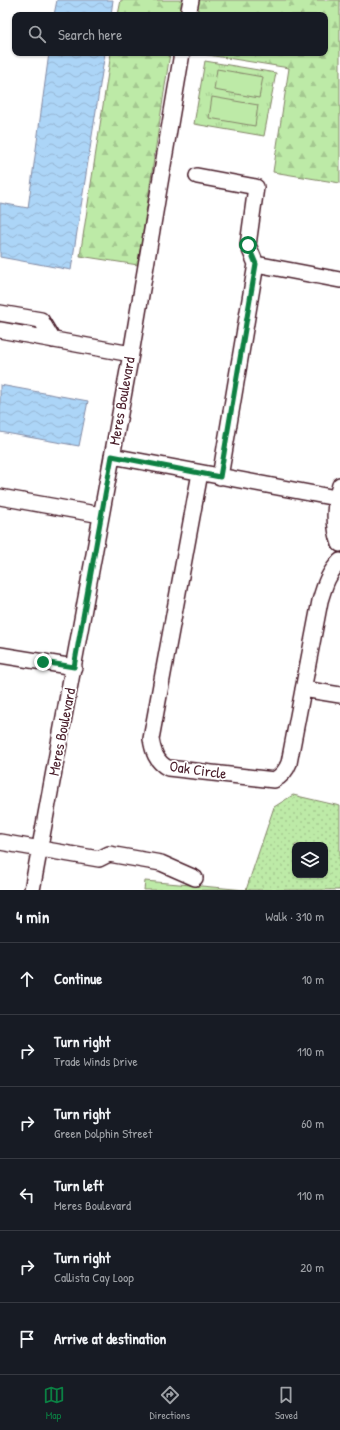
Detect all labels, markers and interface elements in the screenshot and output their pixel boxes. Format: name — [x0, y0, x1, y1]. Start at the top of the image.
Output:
search box — [12, 12, 328, 56]
icon: search — [26, 23, 48, 45]
text: Search here — [58, 24, 122, 45]
route start — [239, 236, 257, 254]
street label: Meres Boulevard — [103, 355, 140, 447]
route end — [34, 653, 52, 671]
street label: Meres Boulevard — [43, 686, 80, 778]
street label: Oak Circle — [168, 755, 228, 784]
map controls — [292, 842, 328, 878]
button: layers — [292, 842, 328, 878]
text: 4 min — [16, 905, 49, 928]
text: Walk · 310 m — [265, 907, 324, 925]
icon: ahead — [16, 968, 38, 990]
text: Continue — [54, 968, 102, 989]
text: 10 m — [302, 970, 324, 988]
text: Turn right — [54, 1031, 110, 1052]
icon: right — [16, 1040, 38, 1062]
text: 110 m — [297, 1042, 324, 1060]
text: Trade Winds Drive — [54, 1052, 138, 1070]
text: Turn right — [54, 1103, 110, 1124]
icon: right — [16, 1112, 38, 1134]
text: 60 m — [301, 1114, 324, 1132]
text: Green Dolphin Street — [54, 1124, 152, 1142]
text: Turn left — [54, 1175, 104, 1196]
icon: left — [16, 1184, 38, 1206]
text: 110 m — [297, 1186, 324, 1204]
text: Meres Boulevard — [54, 1196, 131, 1214]
text: Turn right — [54, 1247, 110, 1268]
icon: right — [16, 1256, 38, 1278]
text: 20 m — [300, 1258, 324, 1276]
text: Callista Cay Loop — [54, 1268, 134, 1286]
icon: arrive — [16, 1328, 38, 1350]
text: Arrive at destination — [54, 1328, 166, 1349]
tab: Map — [43, 1384, 65, 1422]
tab: Directions — [150, 1384, 190, 1422]
tab: Saved — [275, 1384, 297, 1422]

